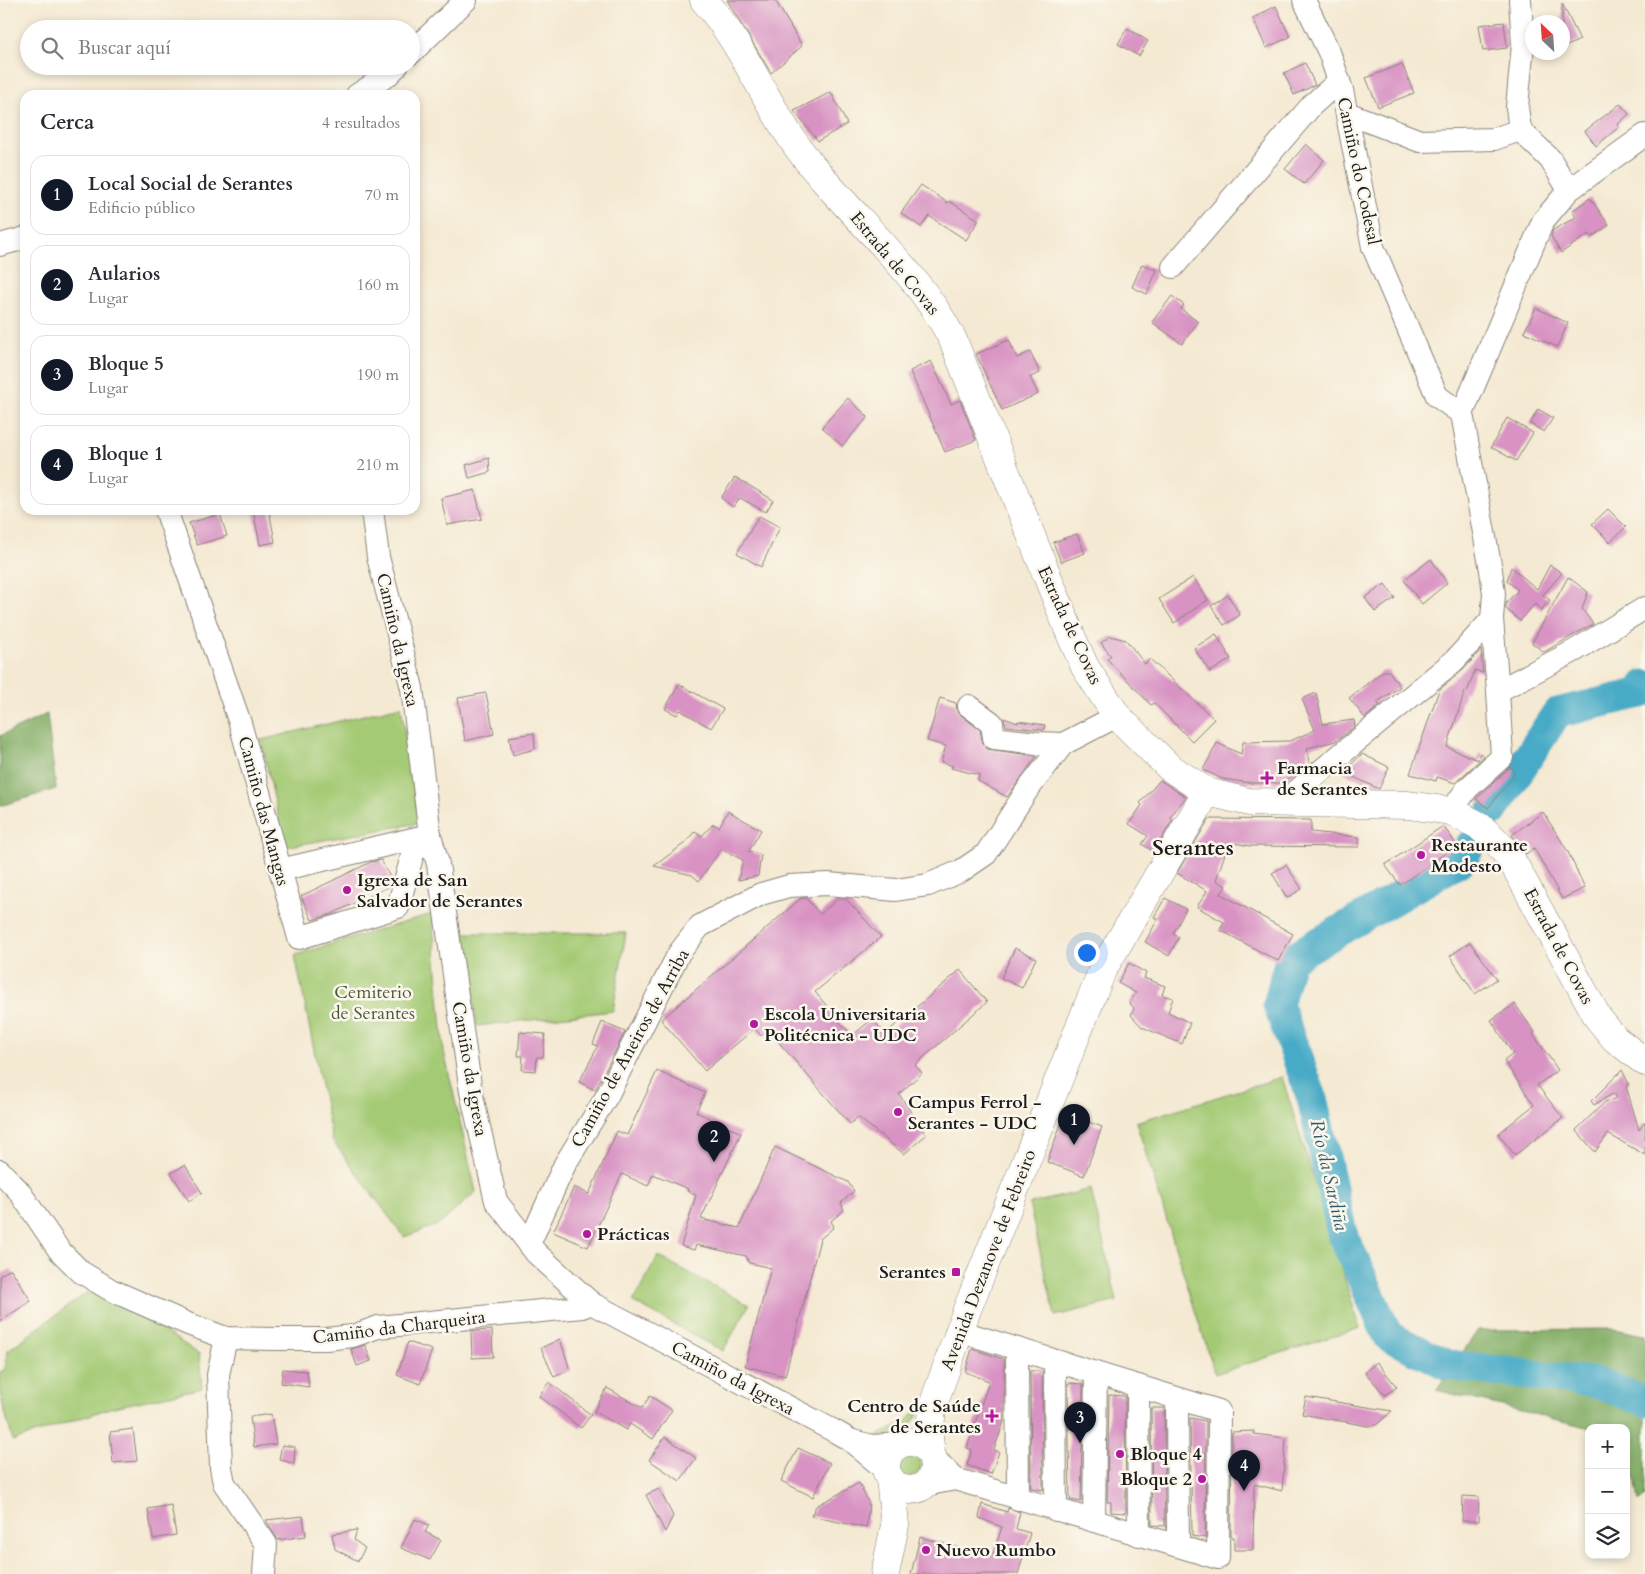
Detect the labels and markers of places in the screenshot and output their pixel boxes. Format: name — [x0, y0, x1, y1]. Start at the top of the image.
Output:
place label: Farmacia de Serantes — [1277, 756, 1368, 802]
marker: Farmacia de Serantes — [1261, 772, 1273, 784]
place label: Restaurante Modesto — [1431, 833, 1528, 879]
marker: Restaurante Modesto — [1415, 849, 1427, 861]
place label: Igrexa de San Salvador de Serantes — [357, 868, 523, 914]
marker: Igrexa de San Salvador de Serantes — [341, 884, 353, 896]
place label: Escola Universitaria Politécnica - UDC — [764, 1002, 926, 1048]
marker: Escola Universitaria Politécnica - UDC — [748, 1018, 760, 1030]
place label: Campus Ferrol - Serantes - UDC — [908, 1090, 1041, 1136]
pin: 1 — [1058, 1104, 1090, 1145]
marker: Campus Ferrol - Serantes - UDC — [892, 1106, 904, 1118]
pin: 2 — [698, 1121, 730, 1162]
place label: Prácticas — [597, 1222, 670, 1247]
marker: Prácticas — [581, 1228, 593, 1240]
place label: Serantes — [879, 1260, 946, 1285]
marker: Serantes — [950, 1266, 962, 1278]
place label: Centro de Saúde de Serantes — [847, 1394, 981, 1440]
pin: 3 — [1064, 1402, 1096, 1443]
marker: Centro de Saúde de Serantes — [985, 1409, 999, 1423]
place label: Bloque 4 — [1130, 1442, 1202, 1467]
marker: Bloque 4 — [1114, 1448, 1126, 1460]
pin: 4 — [1228, 1450, 1260, 1491]
place label: Bloque 2 — [1120, 1467, 1192, 1492]
marker: Bloque 2 — [1196, 1473, 1208, 1485]
place label: Nuevo Rumbo — [936, 1538, 1056, 1563]
marker: Nuevo Rumbo — [920, 1544, 932, 1556]

